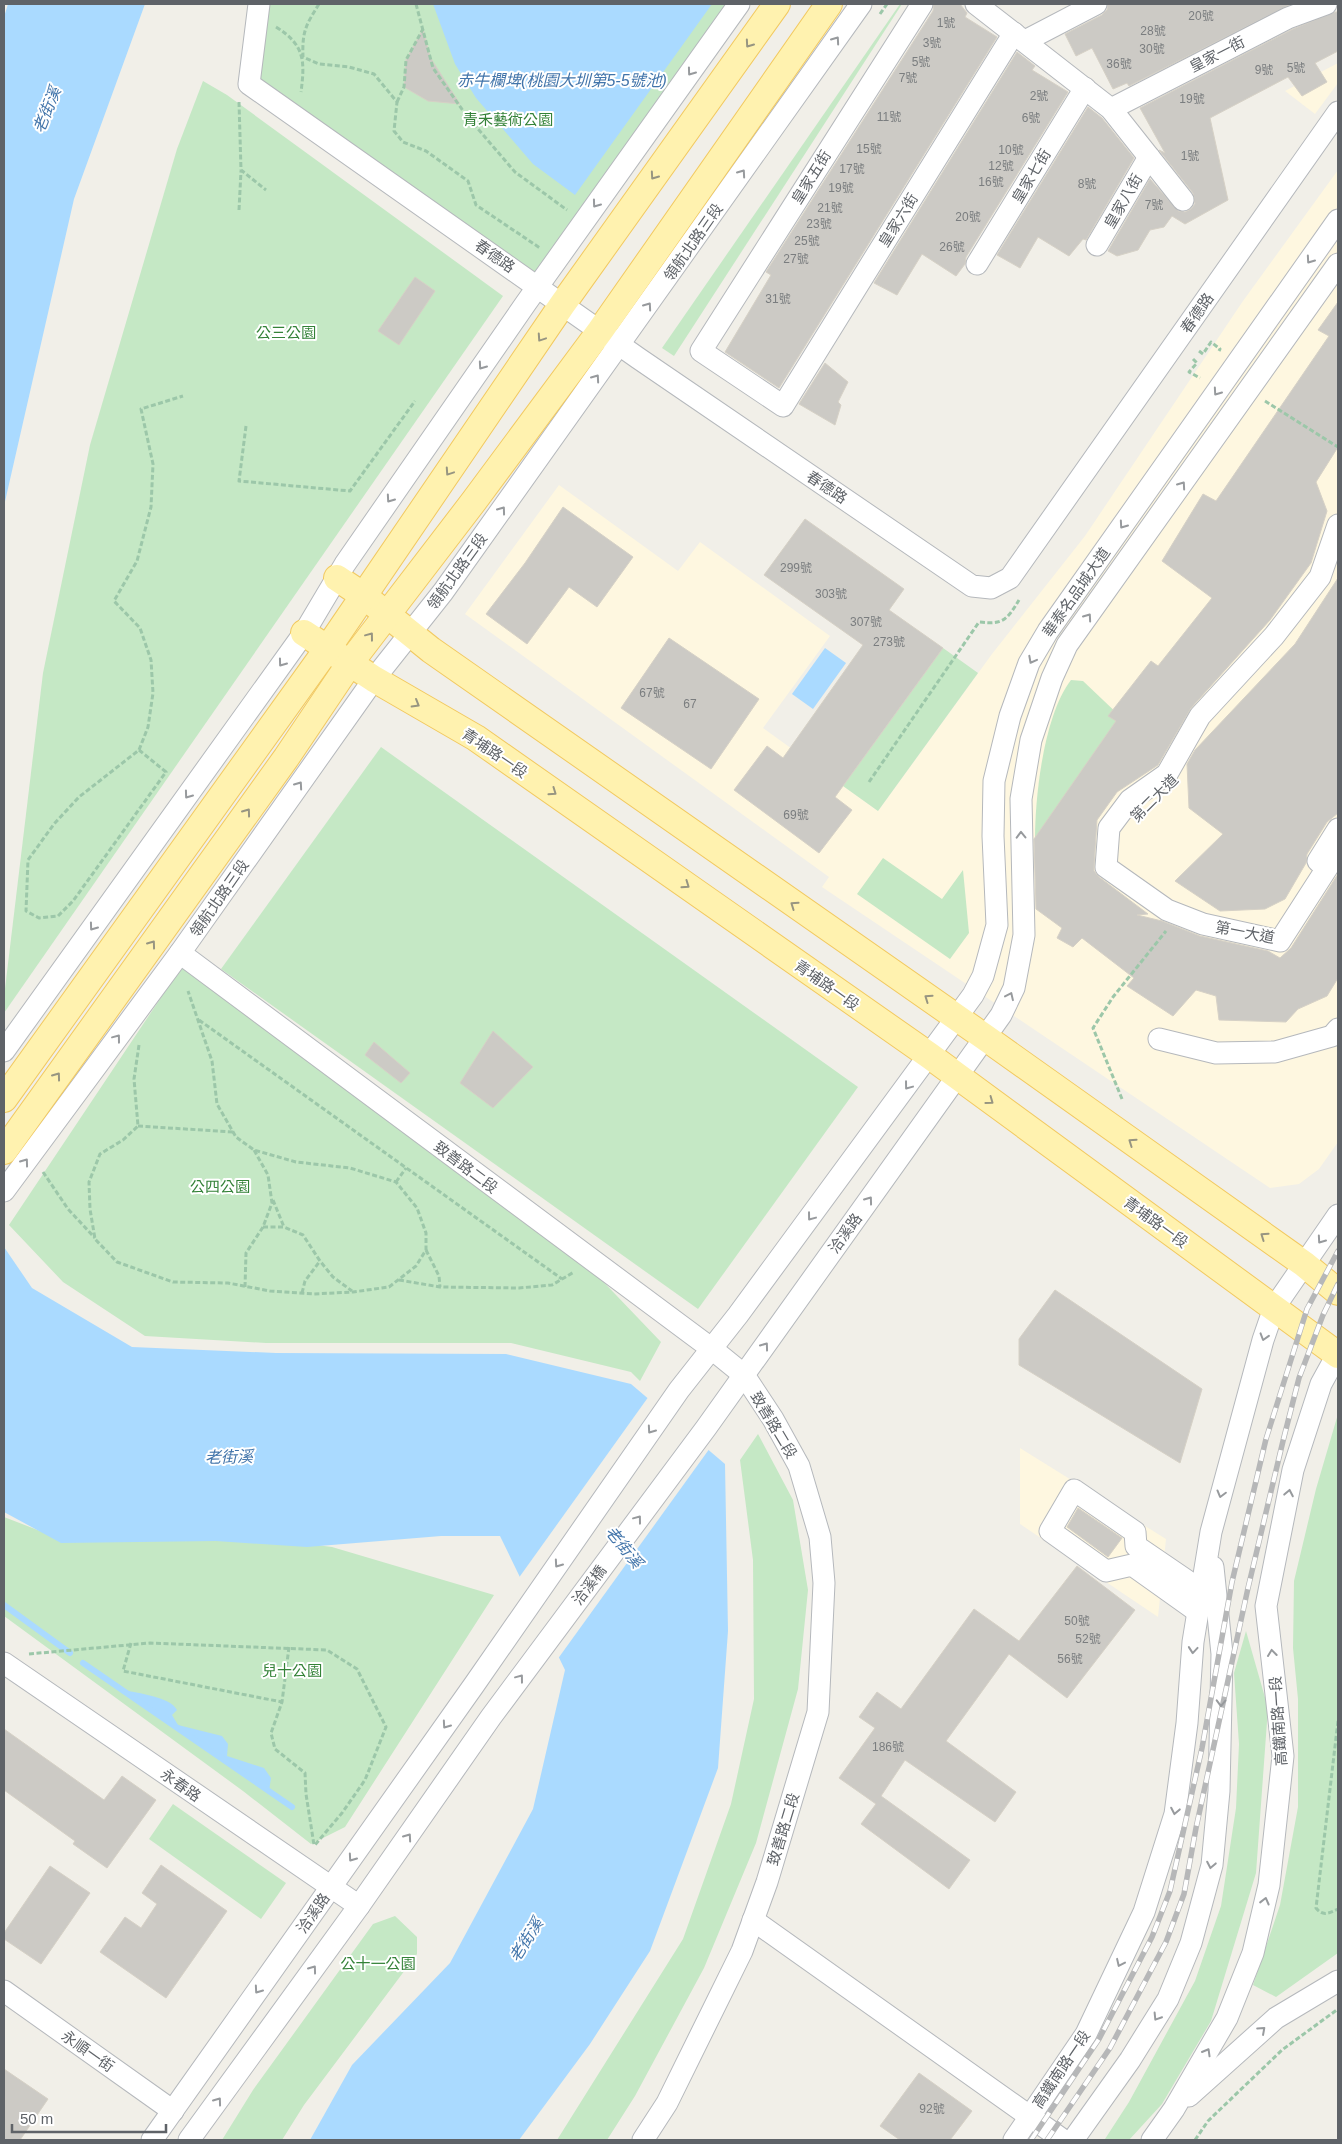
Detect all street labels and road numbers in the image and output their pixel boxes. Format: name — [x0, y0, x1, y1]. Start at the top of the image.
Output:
street label: 皇家一街 — [1186, 33, 1248, 75]
street label: 皇家七街 — [1008, 146, 1054, 206]
street label: 皇家五街 — [788, 147, 834, 207]
street label: 皇家八街 — [1101, 171, 1145, 231]
street label: 皇家六街 — [875, 190, 921, 250]
street label: 領航北路三段 — [660, 200, 726, 284]
street label: 春德路 — [472, 236, 518, 276]
street label: 春德路 — [1177, 290, 1217, 336]
street label: 春德路 — [804, 467, 850, 507]
street label: 領航北路三段 — [424, 530, 490, 612]
street label: 華泰名品城大道 — [1039, 544, 1113, 640]
street label: 青埔路一段 — [459, 725, 531, 781]
street label: 第二大道 — [1127, 771, 1181, 825]
street label: 領航北路三段 — [186, 856, 252, 940]
street label: 第一大道 — [1214, 918, 1276, 946]
street label: 青埔路一段 — [791, 957, 863, 1013]
street label: 致善路二段 — [431, 1138, 501, 1196]
street label: 青埔路一段 — [1121, 1193, 1191, 1251]
street label: 洽溪路 — [825, 1210, 865, 1256]
street label: 致善路二段 — [747, 1388, 801, 1462]
street label: 洽溪橋 — [569, 1562, 609, 1608]
street label: 高鐵南路一段 — [1266, 1676, 1290, 1766]
street label: 永春路 — [158, 1765, 204, 1805]
street label: 致善路二段 — [764, 1791, 802, 1867]
street label: 洽溪路 — [293, 1890, 333, 1936]
street label: 永順一街 — [59, 2027, 117, 2075]
street label: 高鐵南路一段 — [1029, 2027, 1093, 2111]

